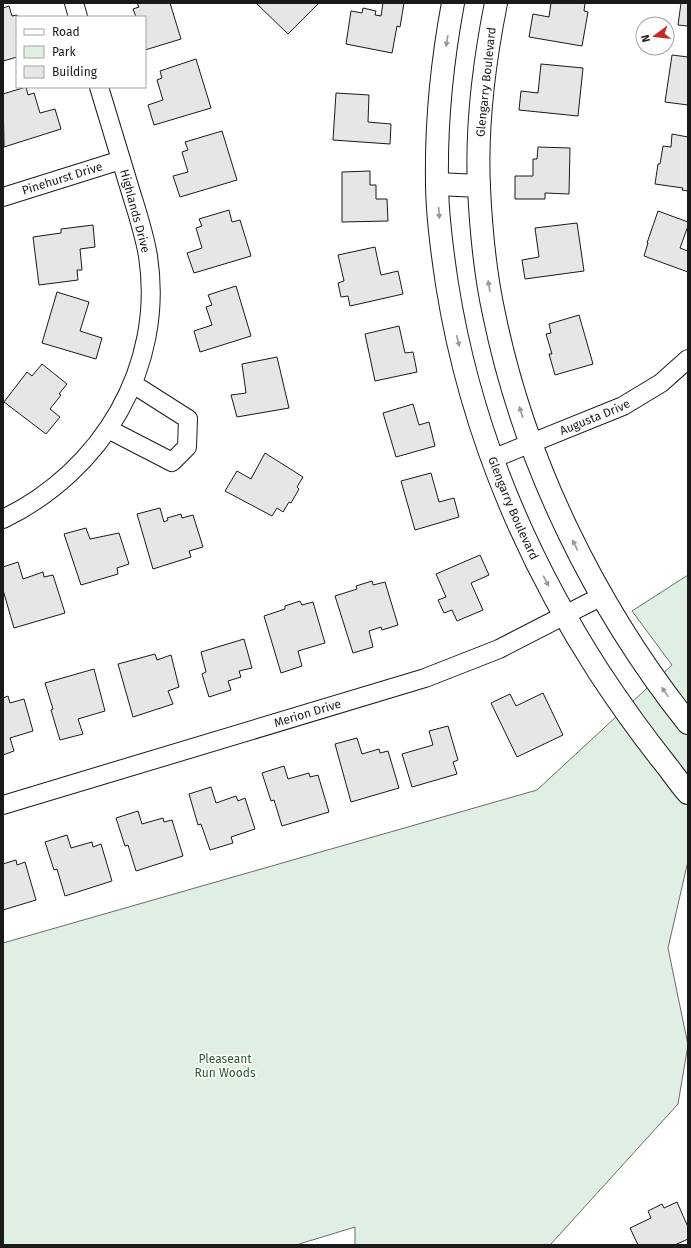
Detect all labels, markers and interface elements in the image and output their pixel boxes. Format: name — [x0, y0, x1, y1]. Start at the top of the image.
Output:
legend — [16, 16, 146, 88]
north arrow — [635, 16, 675, 56]
text: Road — [52, 25, 80, 39]
street label: Glengarry Boulevard — [473, 26, 499, 138]
text: N — [639, 33, 653, 44]
one-way arrow — [444, 35, 450, 48]
text: Park — [52, 45, 76, 59]
text: Building — [52, 65, 98, 79]
street label: Pinehurst Drive — [20, 159, 104, 198]
street label: Highlands Drive — [117, 168, 153, 254]
one-way arrow — [435, 207, 442, 219]
one-way arrow — [486, 280, 492, 292]
one-way arrow — [455, 335, 461, 347]
street label: Augusta Drive — [558, 396, 633, 438]
one-way arrow — [517, 406, 523, 418]
street label: Glengarry Boulevard — [485, 455, 541, 562]
one-way arrow — [572, 540, 578, 551]
one-way arrow — [543, 575, 549, 587]
one-way arrow — [660, 687, 669, 698]
street label: Merion Drive — [272, 697, 343, 730]
park label: Pleaseant Run Woods — [194, 1052, 256, 1080]

